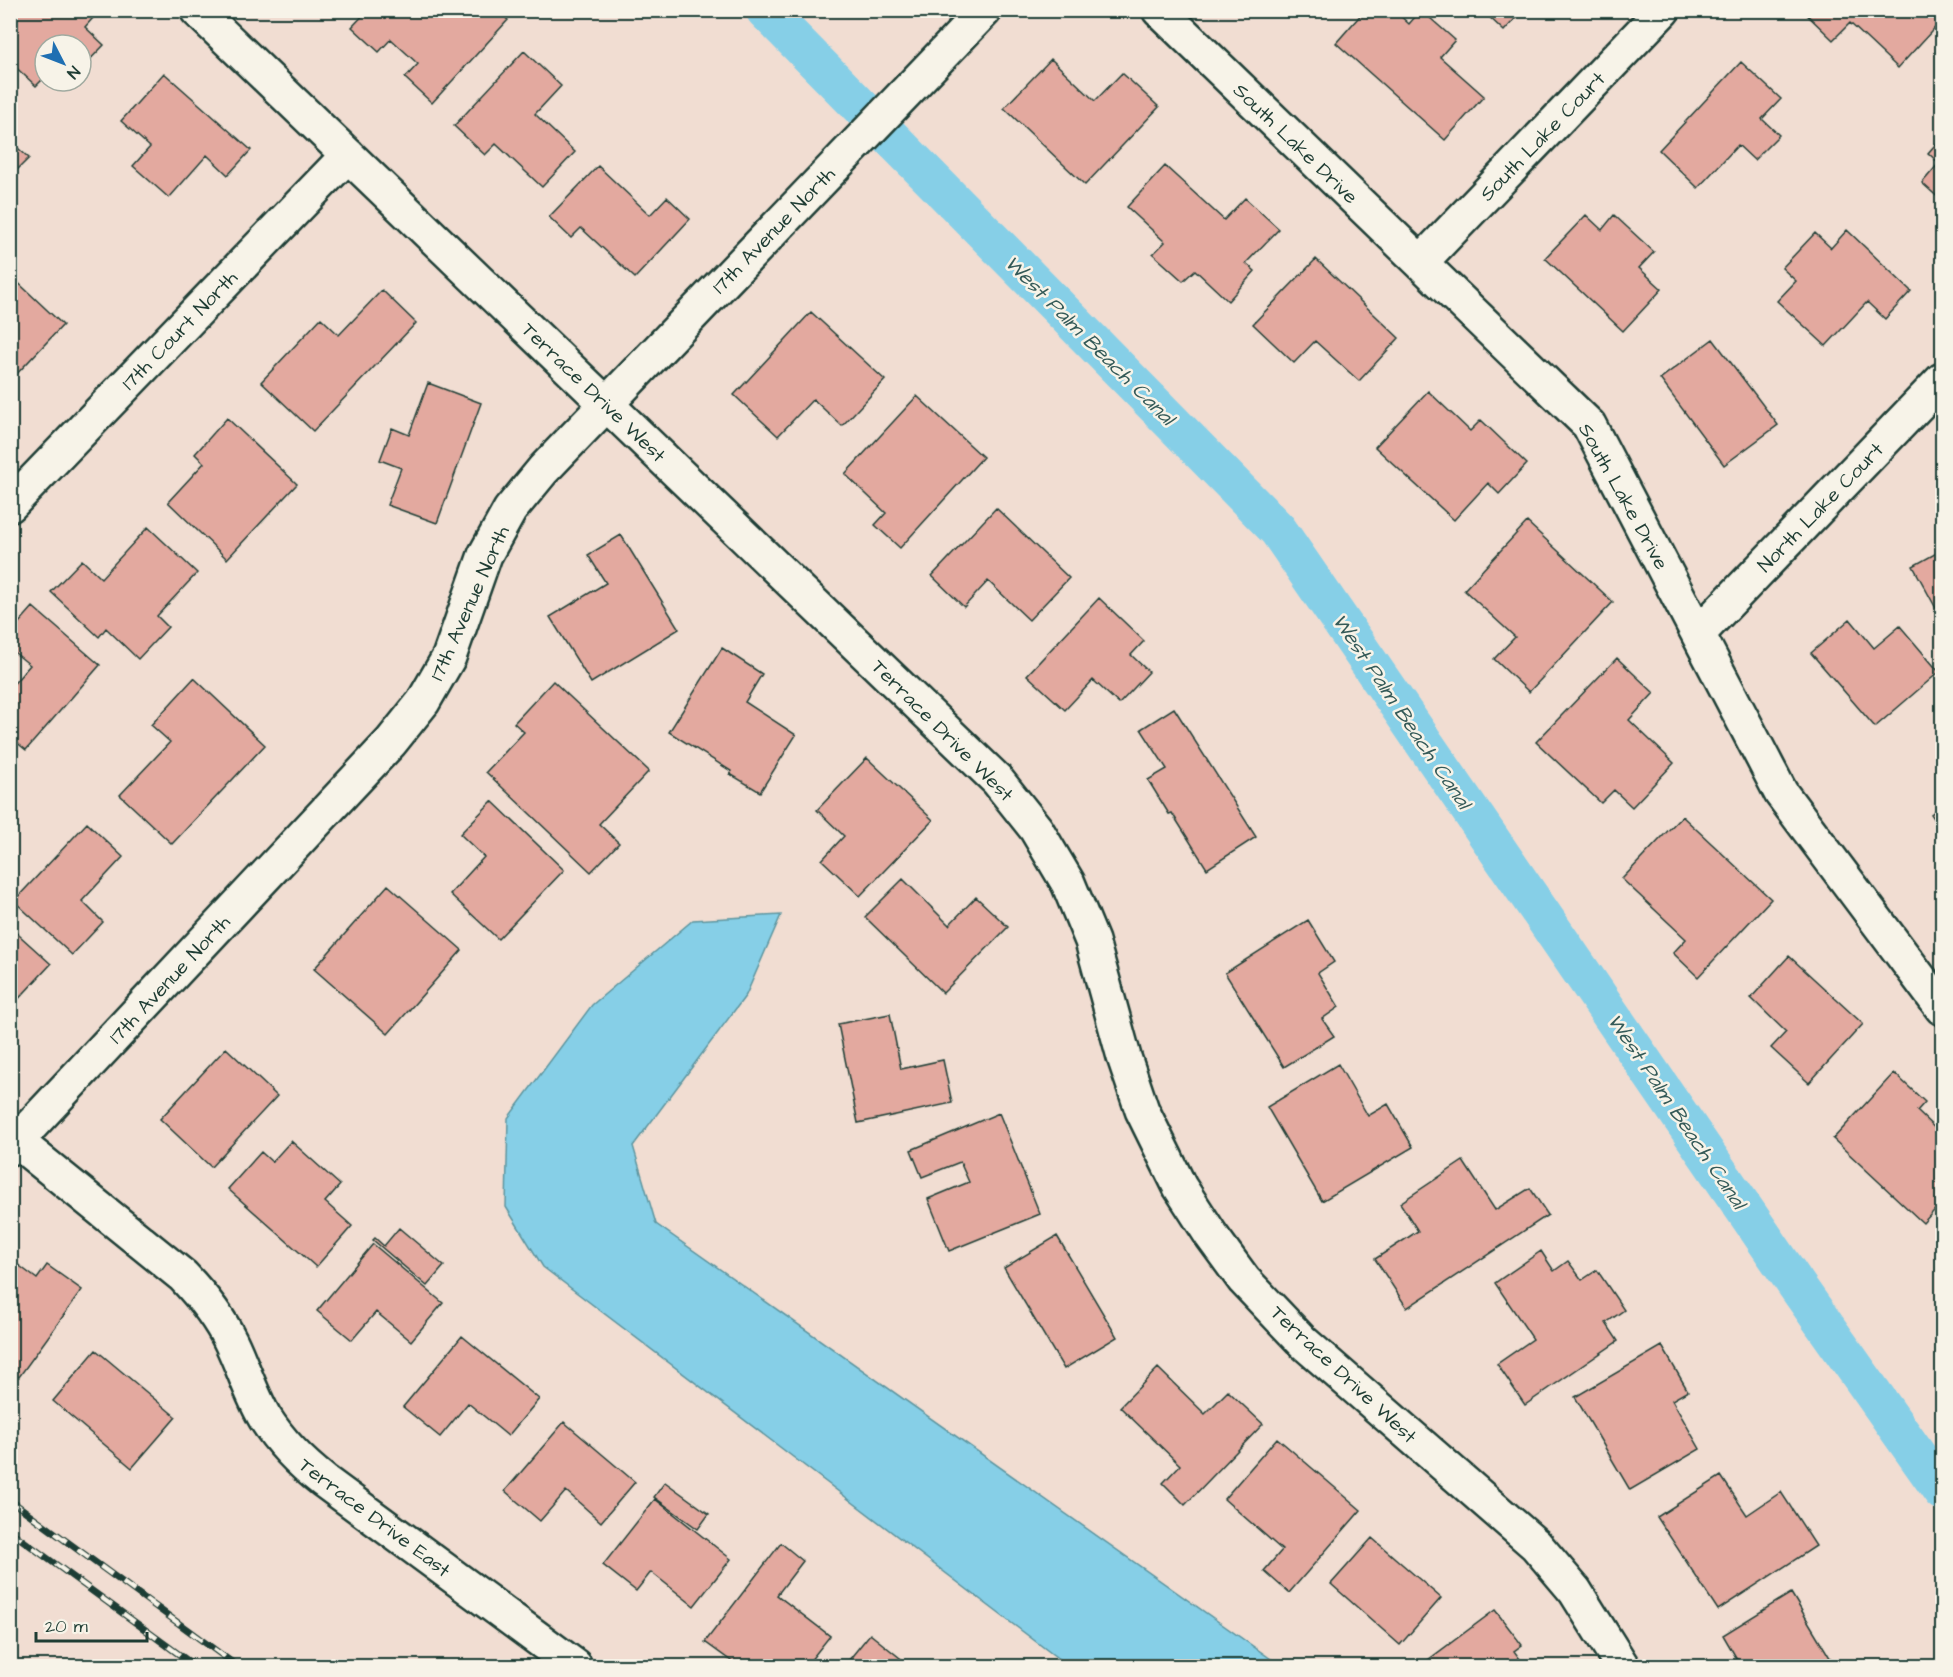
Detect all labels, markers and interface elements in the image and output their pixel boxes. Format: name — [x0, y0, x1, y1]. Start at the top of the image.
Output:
north arrow — [33, 33, 93, 93]
text: N — [62, 61, 85, 83]
street label: South Lake Court — [1474, 66, 1612, 208]
street label: South Lake Drive — [1227, 77, 1364, 211]
street label: 17th Avenue North — [706, 161, 842, 300]
water label: West Palm Beach Canal — [998, 249, 1183, 434]
street label: 17th Court North — [115, 265, 244, 397]
street label: Terrace Drive West — [515, 316, 672, 469]
street label: South Lake Drive — [1571, 418, 1675, 575]
street label: North Lake Court — [1751, 437, 1890, 579]
street label: 17th Avenue North — [423, 522, 517, 685]
water label: West Palm Beach Canal — [1325, 608, 1479, 817]
street label: Terrace Drive West — [865, 653, 1020, 808]
street label: 17th Avenue North — [103, 909, 237, 1050]
water label: West Palm Beach Canal — [1600, 1008, 1754, 1217]
street label: Terrace Drive West — [1264, 1299, 1423, 1450]
street label: Terrace Drive East — [293, 1451, 456, 1584]
scale bar — [36, 1605, 147, 1643]
text: 20 m — [45, 1614, 88, 1639]

